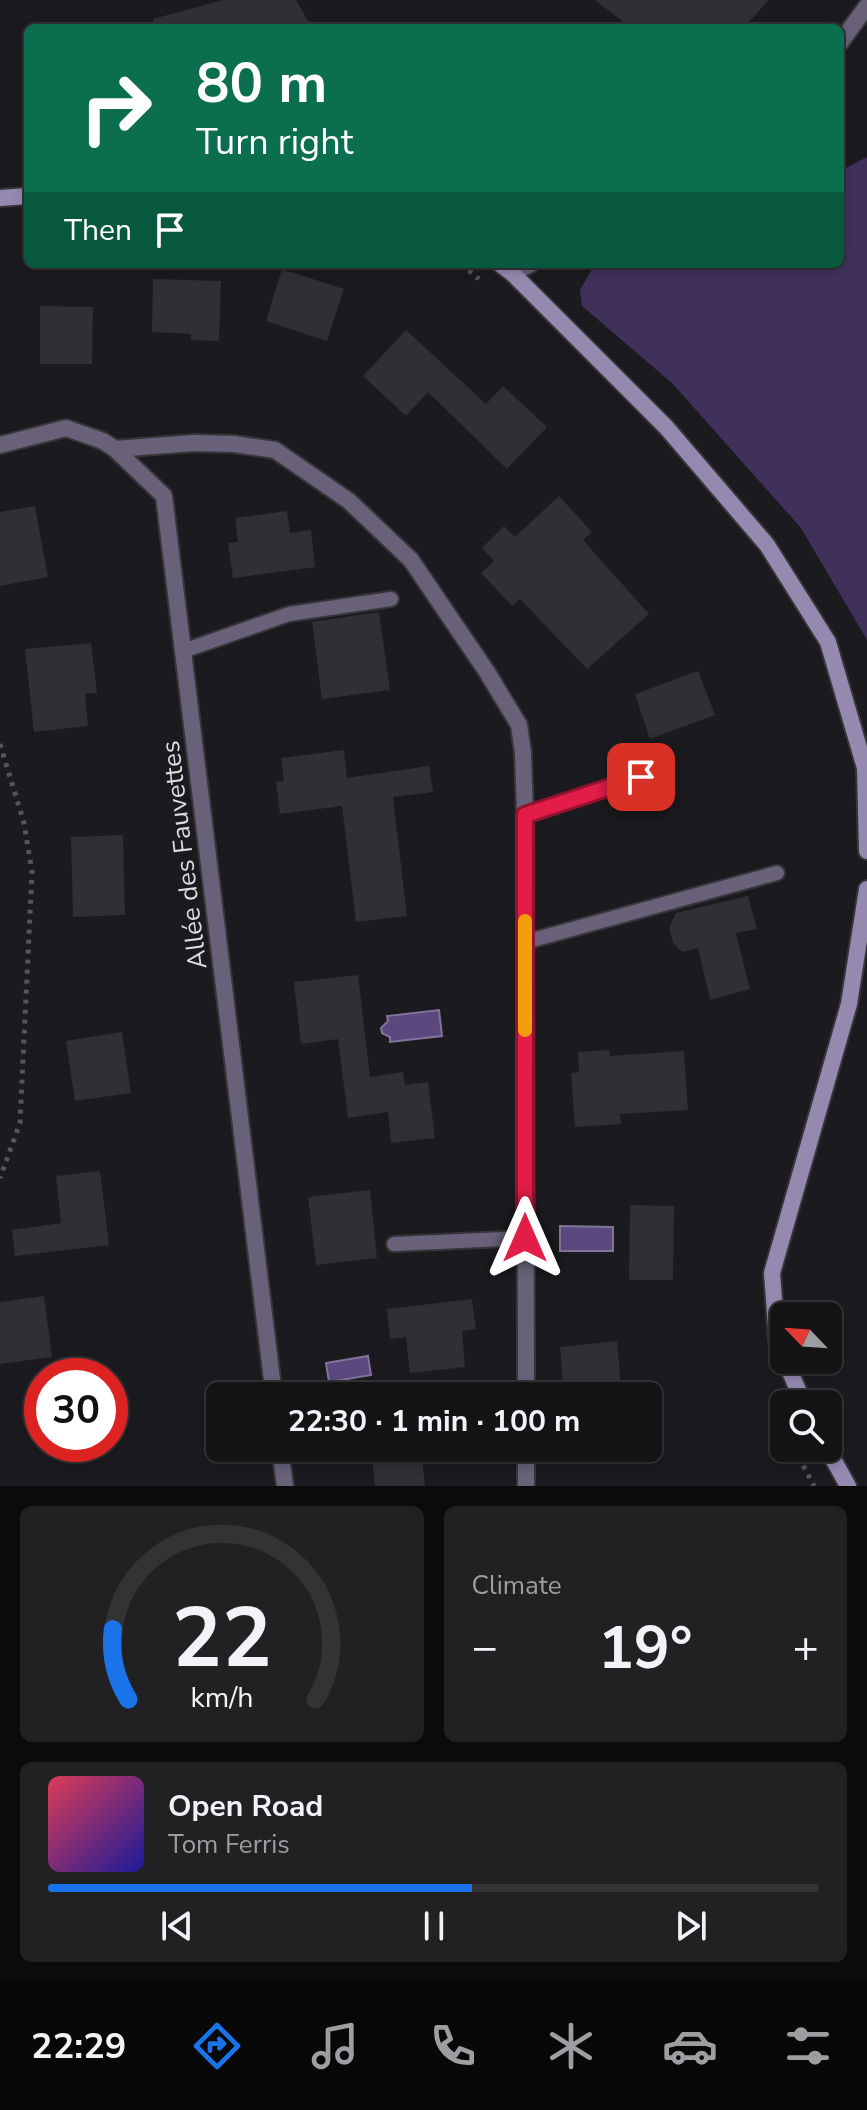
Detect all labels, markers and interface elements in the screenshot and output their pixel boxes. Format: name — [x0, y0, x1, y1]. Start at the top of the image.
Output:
text: 80 m — [196, 45, 327, 122]
icon: right — [64, 56, 168, 160]
text: Turn right — [196, 118, 353, 167]
icon: arrive — [148, 208, 192, 252]
text: Then — [64, 210, 132, 251]
street label: Allée des Fauvettes — [153, 739, 215, 971]
pin — [607, 743, 675, 811]
icon: arrive — [619, 755, 663, 799]
position arrow — [483, 1196, 567, 1280]
north arrow — [770, 1302, 842, 1374]
map controls — [770, 1302, 842, 1462]
speed limit sign: 30 — [24, 1358, 128, 1462]
button: search — [770, 1390, 842, 1462]
text: 22:30 · 1 min · 100 m — [288, 1401, 580, 1442]
text: Climate — [472, 1568, 562, 1603]
text: 22 — [172, 1582, 272, 1695]
text: 19° — [598, 1607, 693, 1689]
text: − — [472, 1618, 498, 1678]
text: + — [793, 1618, 819, 1678]
text: km/h — [190, 1678, 253, 1717]
text: Open Road — [168, 1786, 323, 1827]
text: Tom Ferris — [168, 1827, 290, 1862]
icon: previous — [155, 1904, 199, 1948]
icon: pause — [412, 1904, 456, 1948]
icon: next — [669, 1904, 713, 1948]
icon: directions — [189, 2018, 245, 2074]
icon: music — [307, 2018, 363, 2074]
icon: phone — [425, 2018, 481, 2074]
icon: climate — [543, 2018, 599, 2074]
icon: car — [662, 2018, 718, 2074]
icon: filters — [780, 2018, 836, 2074]
text: 22:29 — [31, 2022, 126, 2071]

